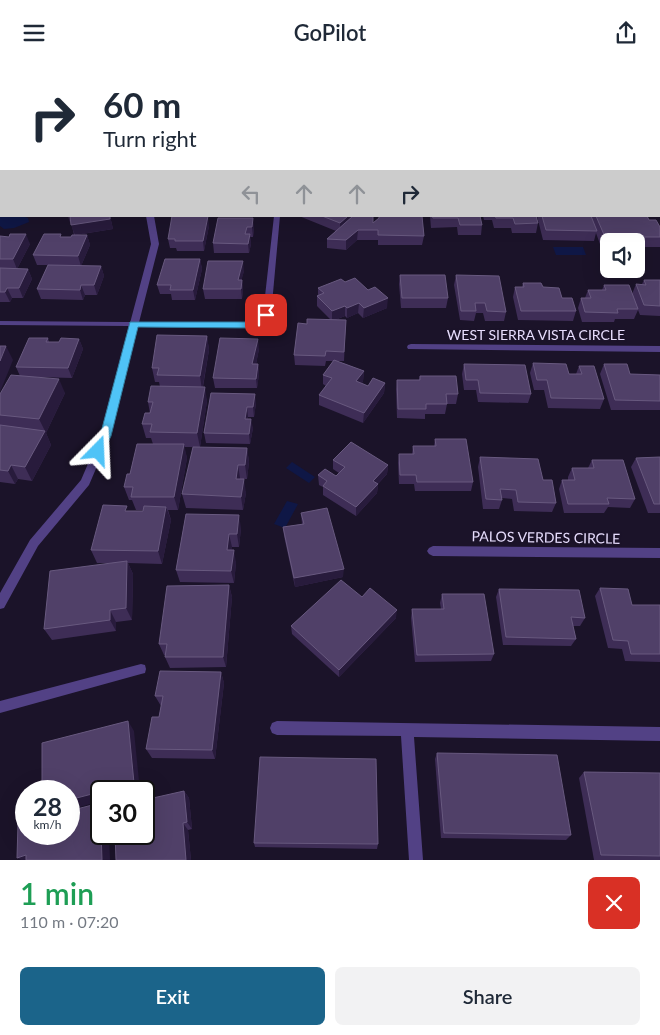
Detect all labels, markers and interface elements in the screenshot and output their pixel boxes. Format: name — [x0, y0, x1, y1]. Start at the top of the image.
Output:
icon: menu — [20, 19, 48, 47]
text: GoPilot — [294, 19, 366, 46]
icon: share — [612, 19, 640, 47]
text: 60 m — [103, 83, 181, 125]
icon: right — [20, 85, 85, 150]
text: Turn right — [103, 125, 197, 152]
icon: left — [237, 180, 265, 208]
icon: ahead — [290, 180, 318, 208]
icon: ahead — [343, 180, 371, 208]
icon: right — [396, 180, 424, 208]
map controls — [600, 233, 645, 278]
button: sound — [600, 233, 645, 278]
pin — [245, 294, 287, 336]
icon: arrive — [252, 301, 280, 329]
street label: WEST SIERRA VISTA CIRCLE — [447, 326, 625, 343]
position arrow — [71, 424, 123, 476]
street label: PALOS VERDES CIRCLE — [472, 527, 620, 547]
speed limit sign: 30 — [90, 780, 155, 845]
text: 28 — [33, 791, 62, 821]
text: km/h — [33, 817, 62, 832]
text: 1 min — [20, 875, 94, 911]
button: close — [588, 877, 640, 929]
text: 110 m · 07:20 — [20, 912, 119, 931]
button: Exit — [20, 967, 325, 1025]
button: Share — [335, 967, 640, 1025]

